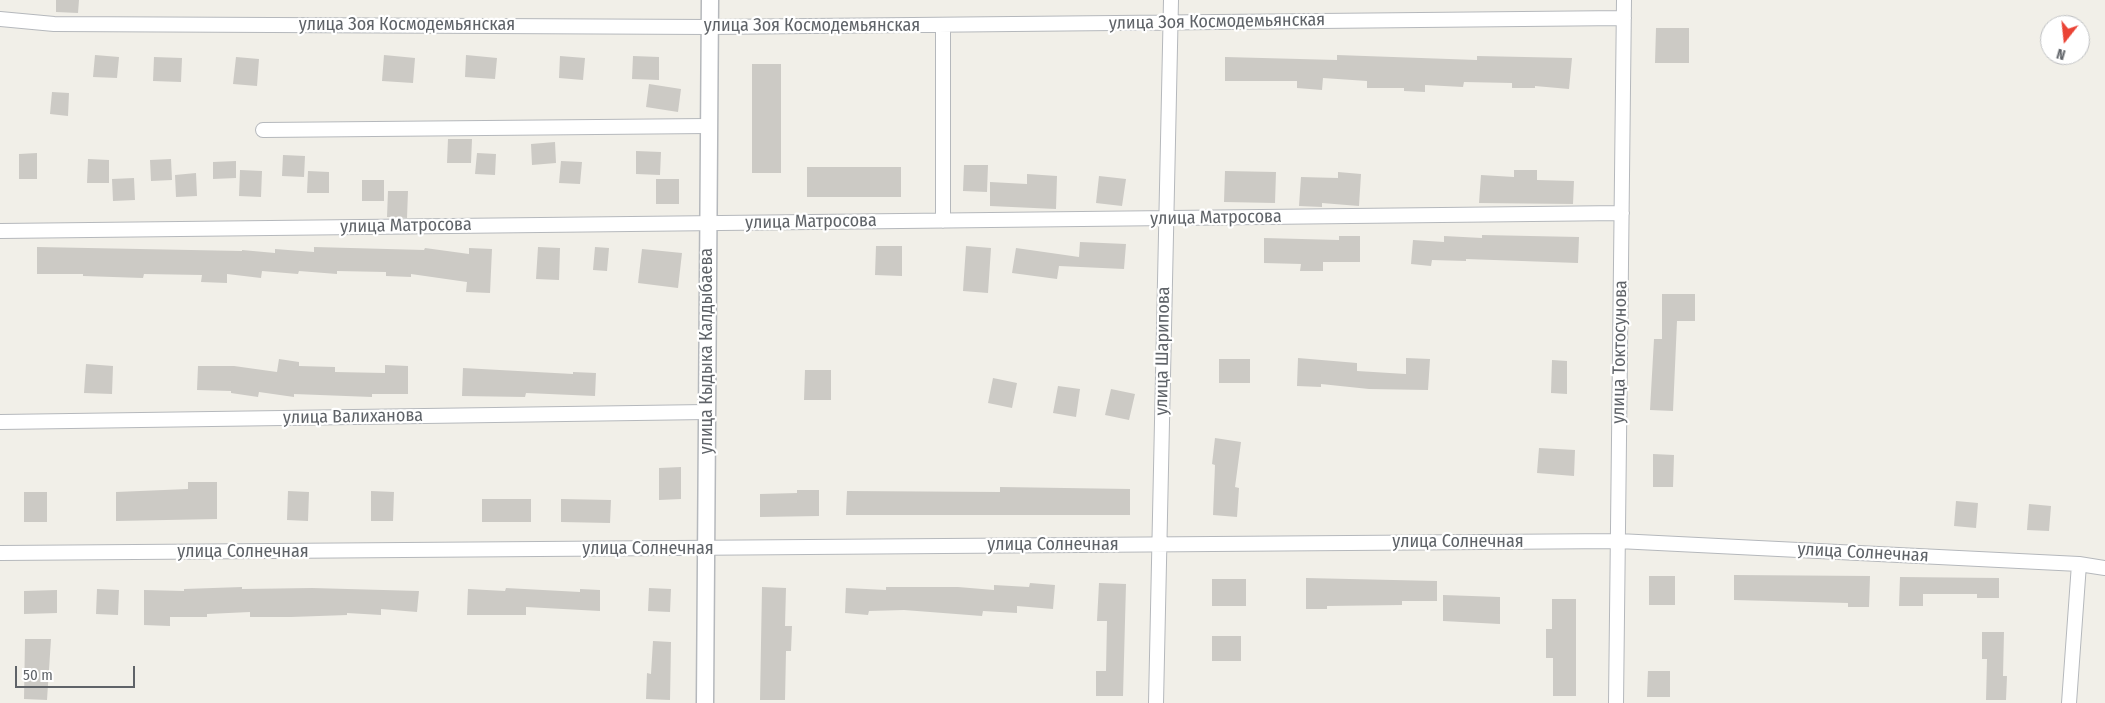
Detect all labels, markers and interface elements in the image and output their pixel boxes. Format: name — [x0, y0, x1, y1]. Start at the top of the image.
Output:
street label: улица Зоя Космодемьянская — [1109, 9, 1325, 35]
street label: улица Зоя Космодемьянская — [299, 14, 515, 36]
street label: улица Зоя Космодемьянская — [704, 15, 920, 37]
north arrow — [2040, 15, 2090, 65]
text: N — [2055, 45, 2067, 63]
street label: улица Матросова — [1150, 206, 1282, 230]
street label: улица Матросова — [745, 210, 877, 234]
street label: улица Матросова — [340, 214, 472, 238]
street label: улица Кыдыка Калдыбаева — [696, 248, 718, 454]
street label: улица Токтосунова — [1608, 280, 1632, 424]
street label: улица Шарипова — [1151, 286, 1175, 416]
street label: улица Валиханова — [283, 405, 423, 429]
street label: улица Солнечная — [1392, 531, 1524, 553]
street label: улица Солнечная — [987, 534, 1119, 556]
street label: улица Солнечная — [582, 538, 714, 560]
street label: улица Солнечная — [1797, 539, 1929, 567]
street label: улица Солнечная — [177, 541, 309, 563]
scale bar — [18, 656, 138, 688]
text: 50 m — [23, 666, 53, 684]

